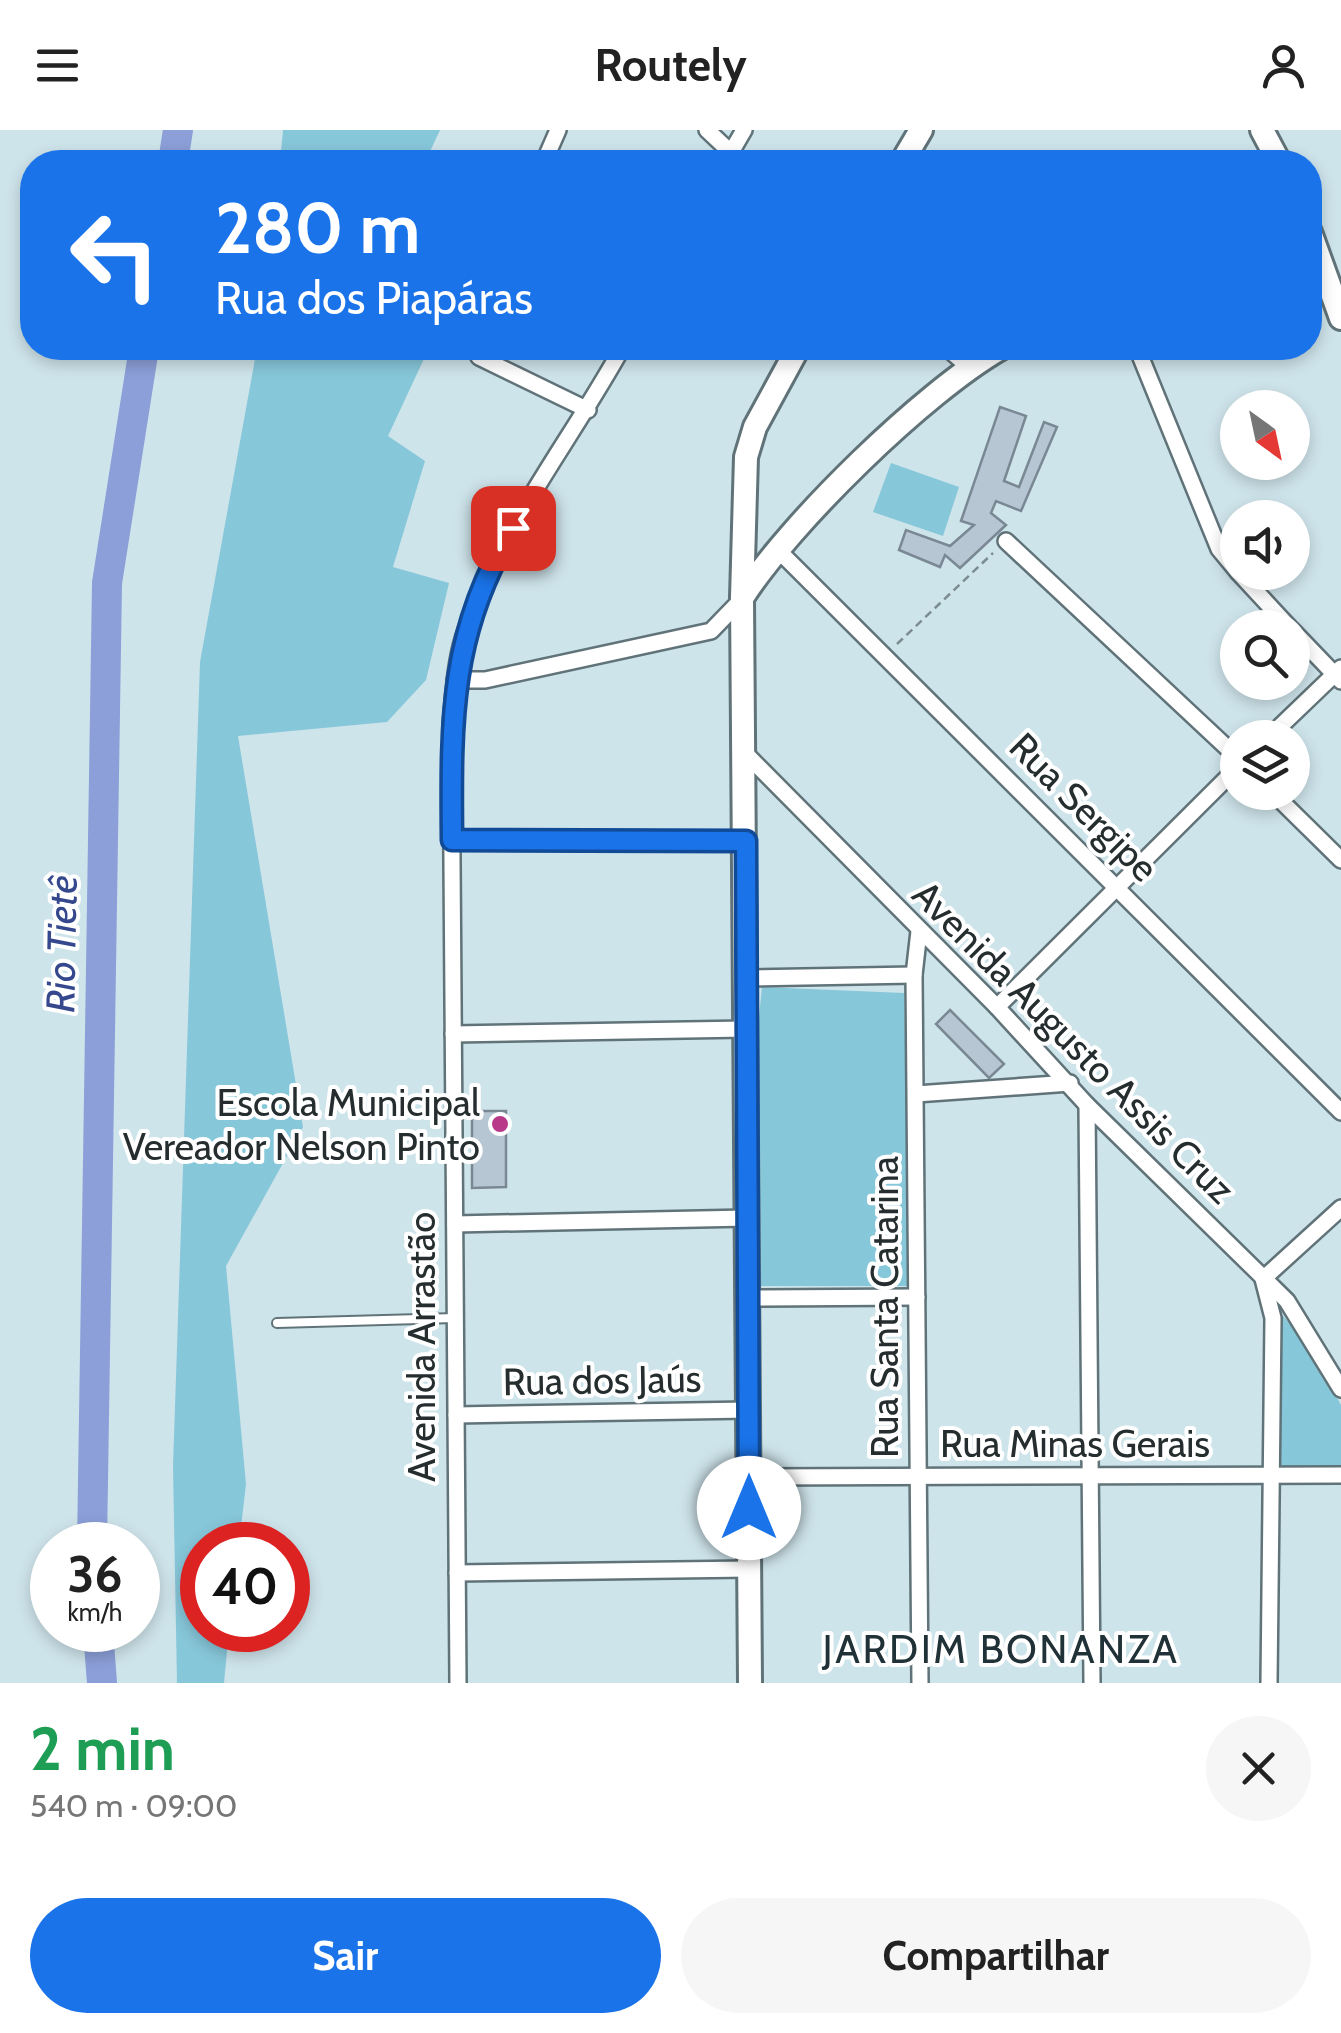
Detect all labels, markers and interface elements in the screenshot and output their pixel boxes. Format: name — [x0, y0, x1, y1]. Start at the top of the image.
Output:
icon: menu — [30, 38, 85, 93]
text: Routely — [594, 38, 747, 92]
icon: person — [1256, 38, 1311, 93]
text: 280 m — [215, 185, 420, 271]
icon: left — [50, 190, 180, 320]
text: Rua dos Piapáras — [215, 271, 533, 325]
north arrow — [1220, 390, 1310, 480]
map controls — [1220, 390, 1310, 810]
pin — [471, 486, 556, 571]
button: sound — [1220, 500, 1310, 590]
icon: arrive — [486, 501, 541, 556]
button: search — [1220, 610, 1310, 700]
button: layers — [1220, 720, 1310, 810]
street label: Rua Sergipe — [1000, 723, 1168, 891]
street label: Avenida Augusto Assis Cruz — [903, 871, 1245, 1213]
water label: Rio Tietê — [35, 875, 87, 1013]
place label: Escola Municipal Vereador Nelson Pinto — [123, 1079, 480, 1170]
marker: Escola Municipal Vereador Nelson Pinto — [489, 1113, 511, 1135]
street label: Rua Santa Catarina — [861, 1156, 908, 1458]
street label: Avenida Arrastão — [398, 1212, 445, 1482]
street label: Rua dos Jaús — [502, 1355, 702, 1405]
street label: Rua Minas Gerais — [940, 1420, 1210, 1467]
position arrow — [697, 1456, 801, 1560]
speed limit sign: 40 — [180, 1522, 310, 1652]
text: 36 — [67, 1544, 123, 1605]
text: km/h — [68, 1597, 122, 1627]
district label: JARDIM BONANZA — [822, 1624, 1179, 1673]
text: 2 min — [30, 1712, 175, 1785]
button: close — [1206, 1716, 1311, 1821]
text: 540 m · 09:00 — [30, 1786, 237, 1825]
button: Sair — [30, 1898, 661, 2013]
button: Compartilhar — [681, 1898, 1311, 2013]

